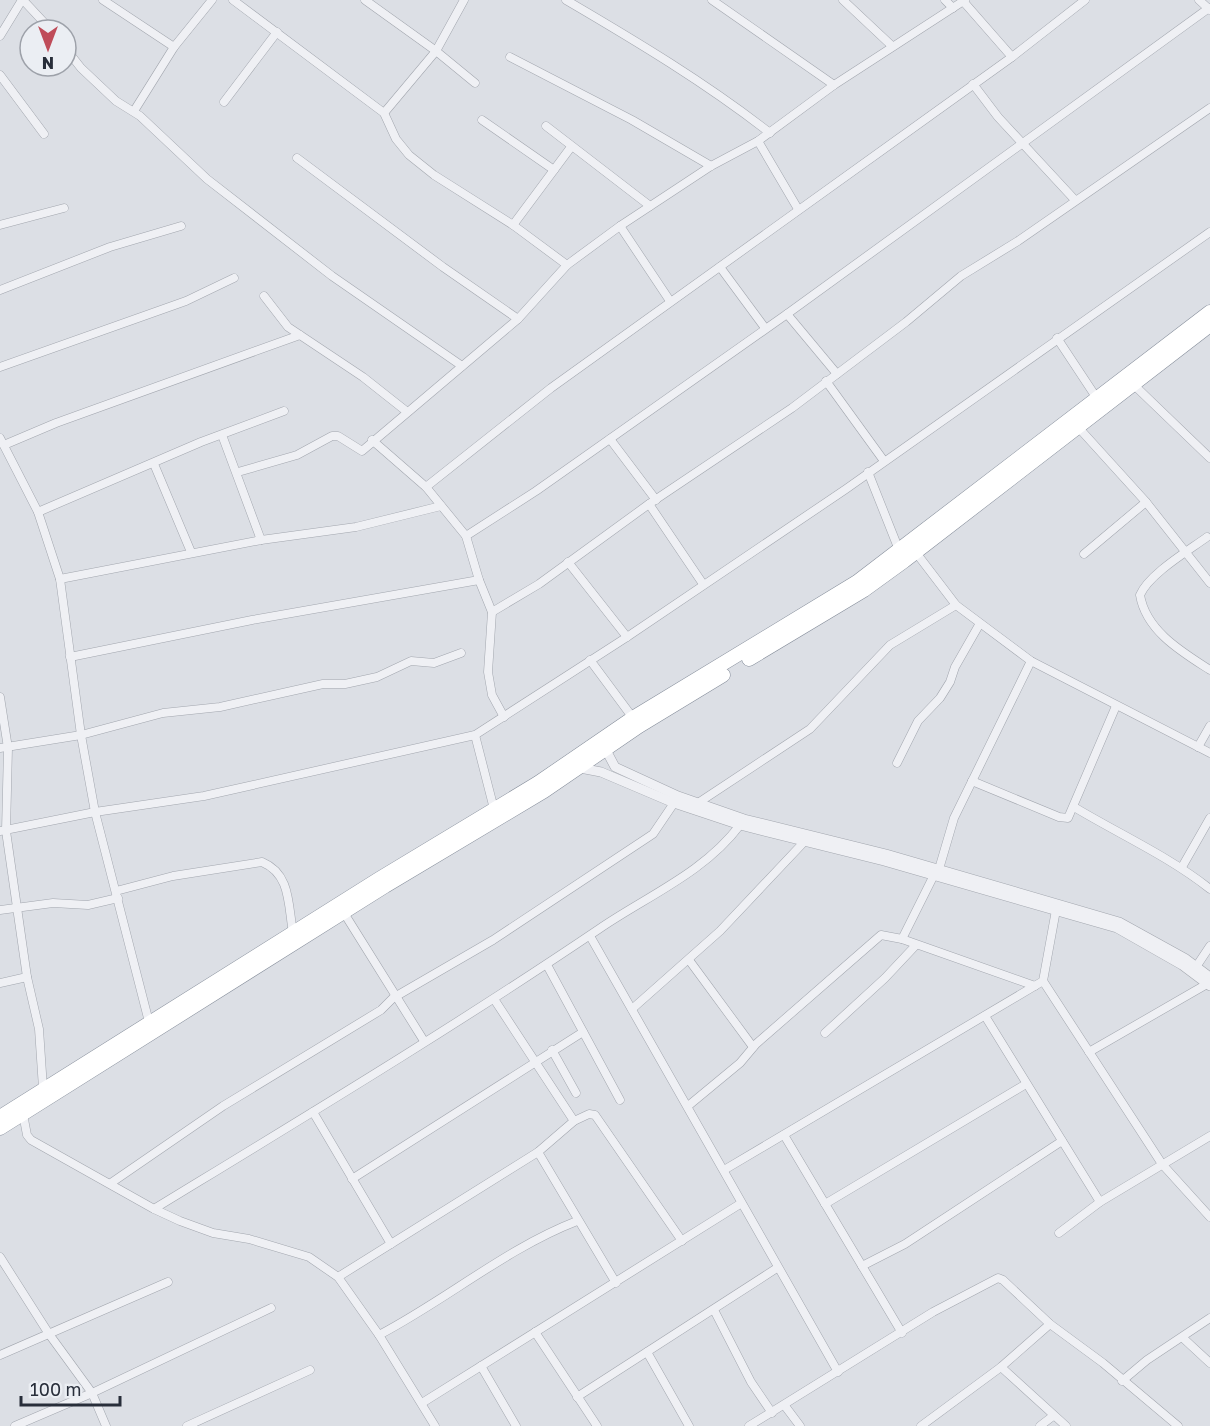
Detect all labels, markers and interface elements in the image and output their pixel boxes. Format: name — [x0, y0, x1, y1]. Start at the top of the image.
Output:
north arrow — [18, 18, 78, 78]
text: N — [42, 53, 54, 73]
scale bar — [21, 1369, 120, 1407]
text: 100 m — [30, 1378, 81, 1400]

